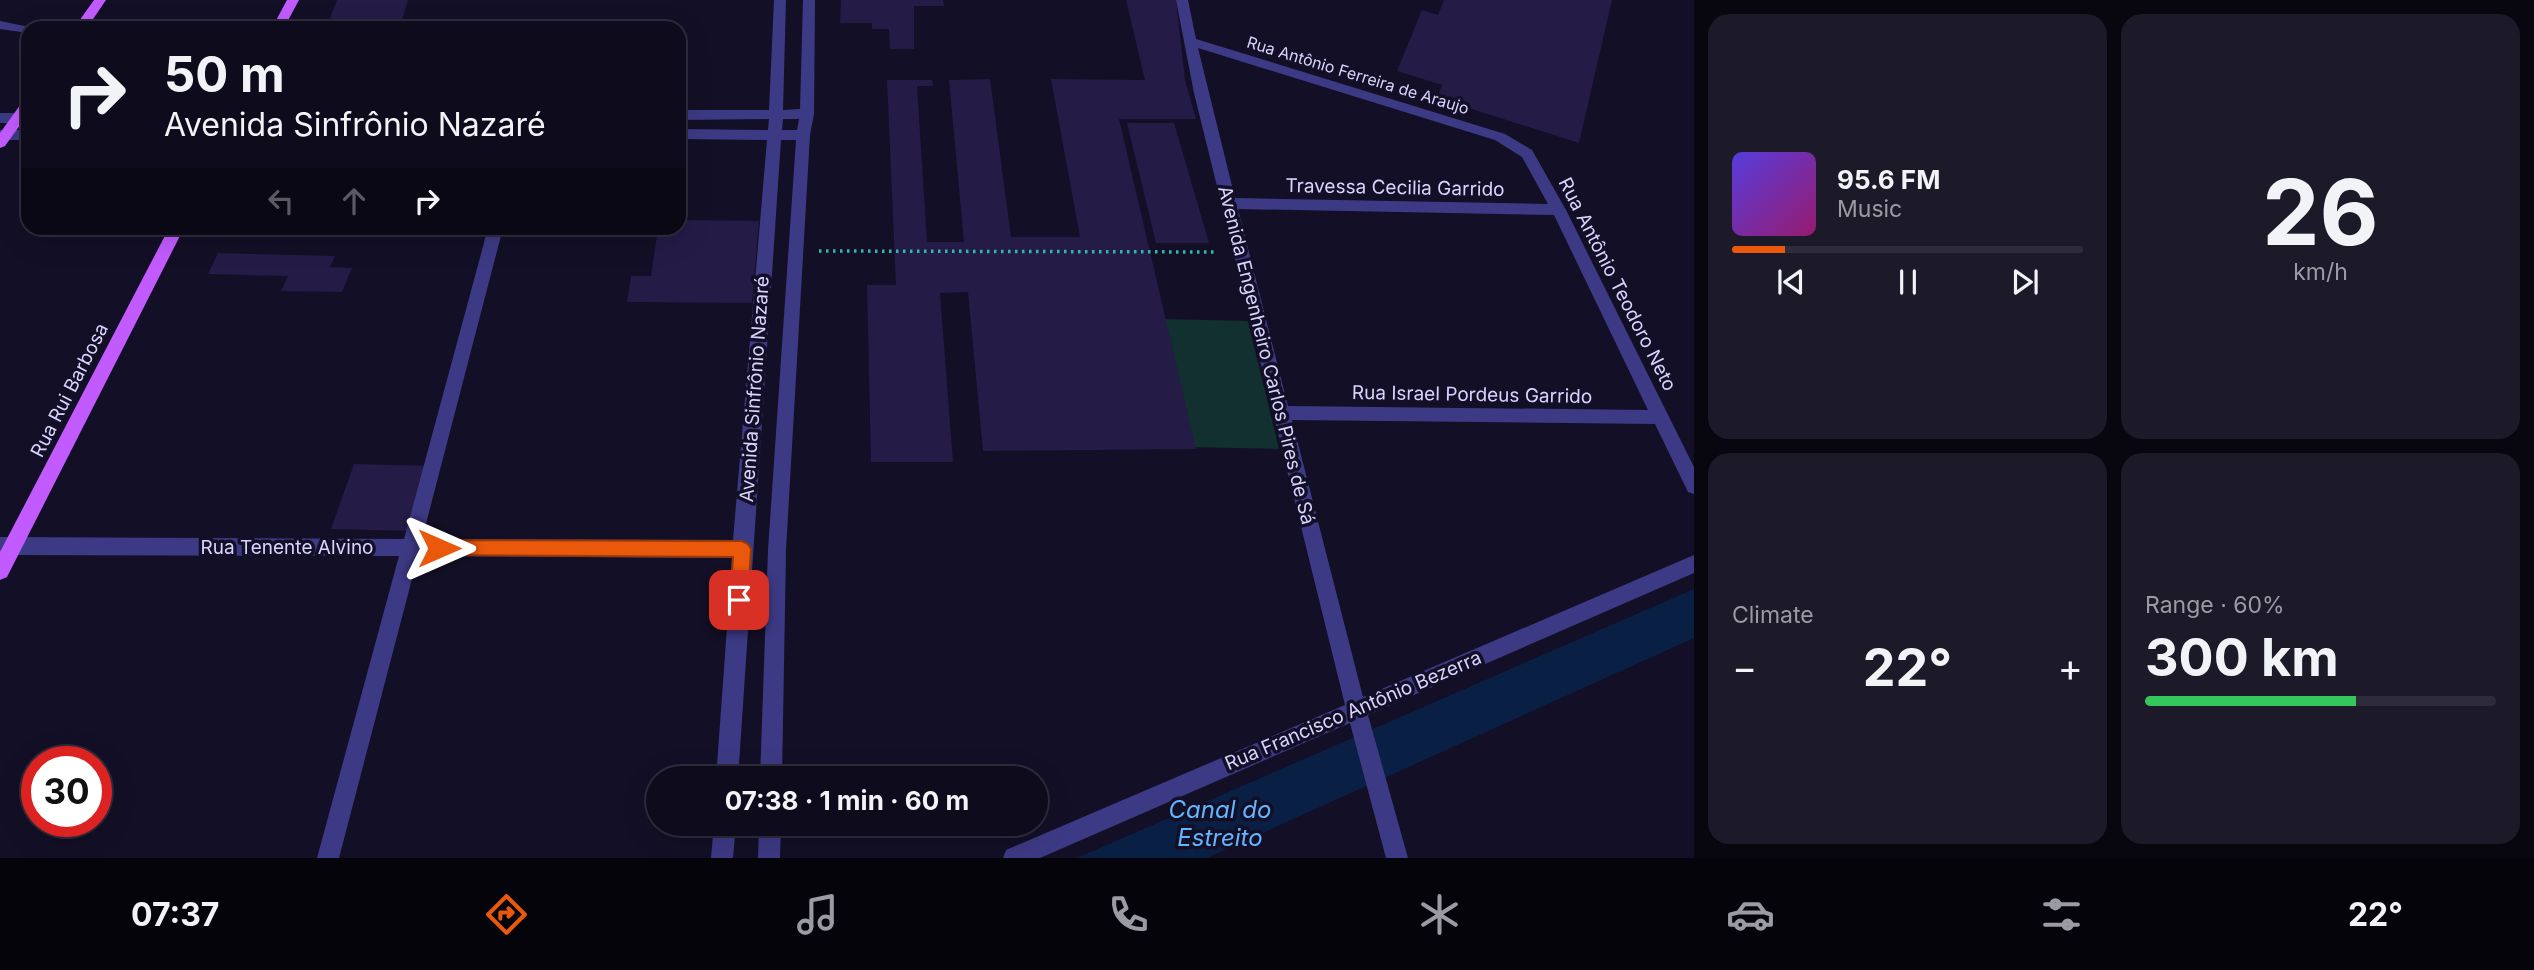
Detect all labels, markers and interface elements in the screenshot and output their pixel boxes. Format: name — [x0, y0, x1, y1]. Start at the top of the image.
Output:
street label: Rua Antônio Ferreira de Araujo — [1244, 32, 1472, 118]
text: 50 m — [164, 45, 285, 104]
icon: right — [49, 49, 140, 140]
text: Avenida Sinfrônio Nazaré — [164, 105, 546, 144]
text: 26 — [2262, 157, 2379, 267]
text: 95.6 FM — [1837, 164, 1940, 195]
street label: Travessa Cecilia Garrido — [1285, 174, 1505, 201]
street label: Rua Antônio Teodoro Neto — [1554, 174, 1681, 395]
icon: left — [262, 182, 300, 220]
icon: ahead — [335, 182, 373, 220]
icon: right — [408, 182, 446, 220]
street label: Avenida Engenheiro Carlos Pires de Sá — [1213, 183, 1320, 527]
text: Music — [1837, 195, 1902, 223]
text: km/h — [2293, 258, 2348, 286]
icon: previous — [1772, 263, 1810, 301]
icon: pause — [1889, 263, 1927, 301]
icon: next — [2006, 263, 2044, 301]
street label: Avenida Sinfrônio Nazaré — [735, 275, 774, 503]
street label: Rua Rui Barbosa — [26, 319, 113, 461]
street label: Rua Israel Pordeus Garrido — [1352, 381, 1592, 408]
position arrow — [402, 511, 476, 585]
street label: Rua Tenente Alvino — [200, 536, 374, 559]
pin — [709, 570, 769, 630]
icon: arrive — [720, 581, 758, 619]
text: Range · 60% — [2145, 591, 2285, 619]
text: Climate — [1732, 601, 1814, 629]
text: 300 km — [2145, 626, 2339, 689]
text: 22° — [1863, 636, 1952, 699]
text: − — [1732, 644, 1757, 690]
text: + — [2058, 644, 2083, 690]
street label: Rua Francisco Antônio Bezerra — [1221, 646, 1485, 775]
speed limit sign: 30 — [21, 746, 112, 837]
text: 07:38 · 1 min · 60 m — [725, 785, 969, 816]
water label: Canal do Estreito — [1169, 795, 1271, 852]
icon: directions — [482, 890, 531, 939]
icon: music — [793, 890, 842, 939]
icon: phone — [1104, 890, 1153, 939]
icon: climate — [1415, 890, 1464, 939]
icon: car — [1726, 890, 1775, 939]
icon: filters — [2037, 890, 2086, 939]
text: 07:37 — [131, 895, 219, 934]
text: 22° — [2348, 895, 2403, 934]

